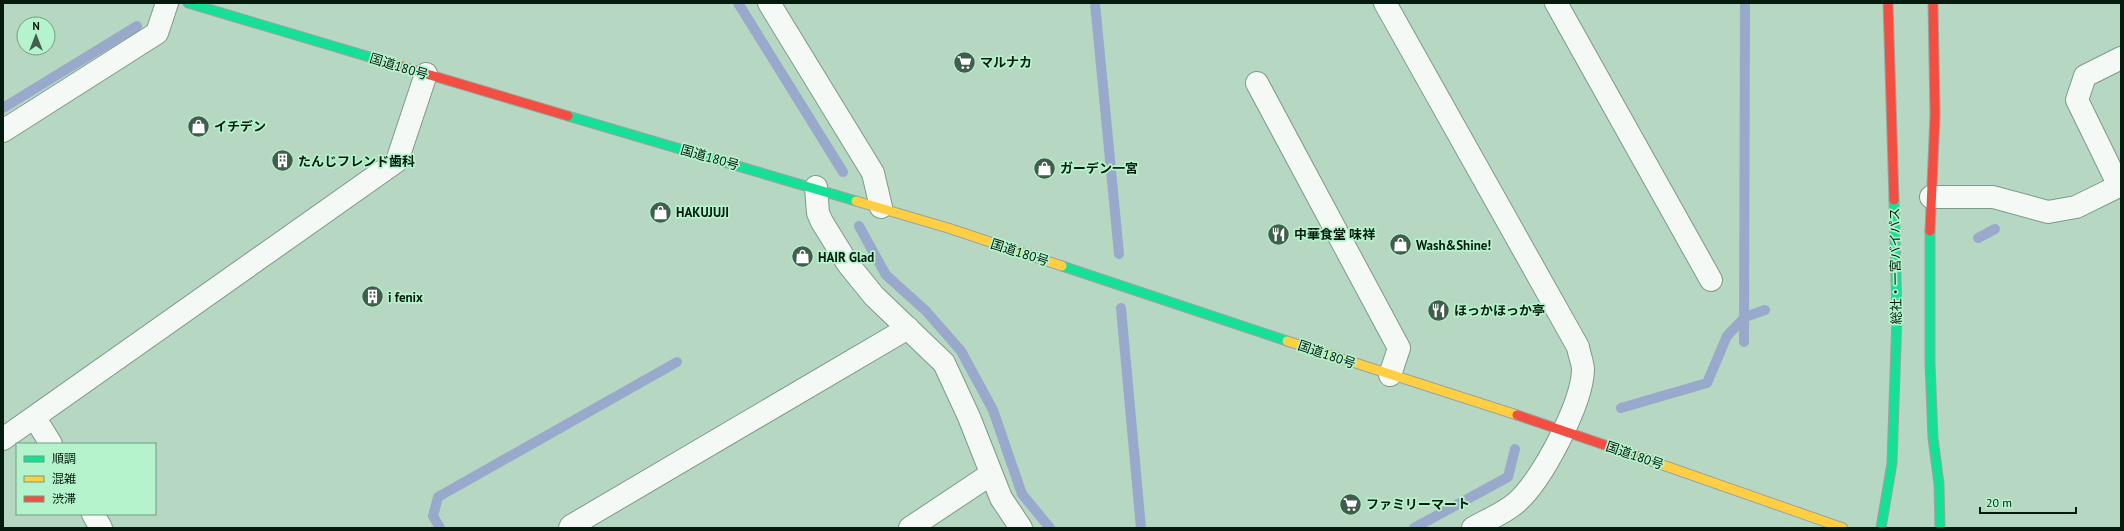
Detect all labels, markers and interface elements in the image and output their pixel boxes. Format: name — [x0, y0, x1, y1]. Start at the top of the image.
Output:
north arrow — [16, 16, 56, 56]
text: N — [32, 19, 40, 33]
supermarket icon: マルナカ — [952, 49, 978, 75]
street label: 国道180号 — [368, 50, 430, 83]
place label: マルナカ — [980, 54, 1032, 71]
shop icon: イチデン — [185, 113, 211, 139]
place label: イチデン — [214, 118, 266, 135]
street label: 国道180号 — [679, 141, 741, 174]
building icon: たんじフレンド歯科 — [270, 148, 296, 174]
place label: たんじフレンド歯科 — [298, 153, 415, 170]
shop icon: ガーデン一宮 — [1032, 155, 1058, 181]
place label: ガーデン一宮 — [1060, 160, 1138, 177]
shop icon: HAKUJUJI — [647, 199, 673, 225]
place label: HAKUJUJI — [676, 204, 729, 221]
street label: 総社・一宮バイパス — [1886, 207, 1905, 325]
restaurant icon: 中華食堂 味祥 — [1266, 221, 1292, 247]
place label: 中華食堂 味祥 — [1294, 226, 1375, 243]
shop icon: Wash&Shine! — [1387, 232, 1413, 258]
street label: 国道180号 — [989, 235, 1051, 270]
place label: Wash&Shine! — [1416, 237, 1491, 254]
shop icon: HAIR Glad — [790, 244, 816, 270]
place label: HAIR Glad — [818, 249, 874, 266]
building icon: i fenix — [360, 284, 386, 310]
place label: i fenix — [388, 289, 423, 306]
restaurant icon: ほっかほっか亭 — [1426, 297, 1452, 323]
place label: ほっかほっか亭 — [1454, 302, 1545, 319]
street label: 国道180号 — [1296, 337, 1358, 372]
street label: 国道180号 — [1604, 438, 1666, 473]
legend — [16, 443, 156, 515]
text: 順調 — [52, 451, 76, 466]
text: 混雑 — [52, 471, 76, 486]
scale bar — [1980, 489, 2076, 515]
text: 渋滞 — [52, 491, 76, 506]
supermarket icon: ファミリーマート — [1337, 491, 1363, 517]
text: 20 m — [1986, 495, 2012, 510]
place label: ファミリーマート — [1366, 496, 1470, 513]

